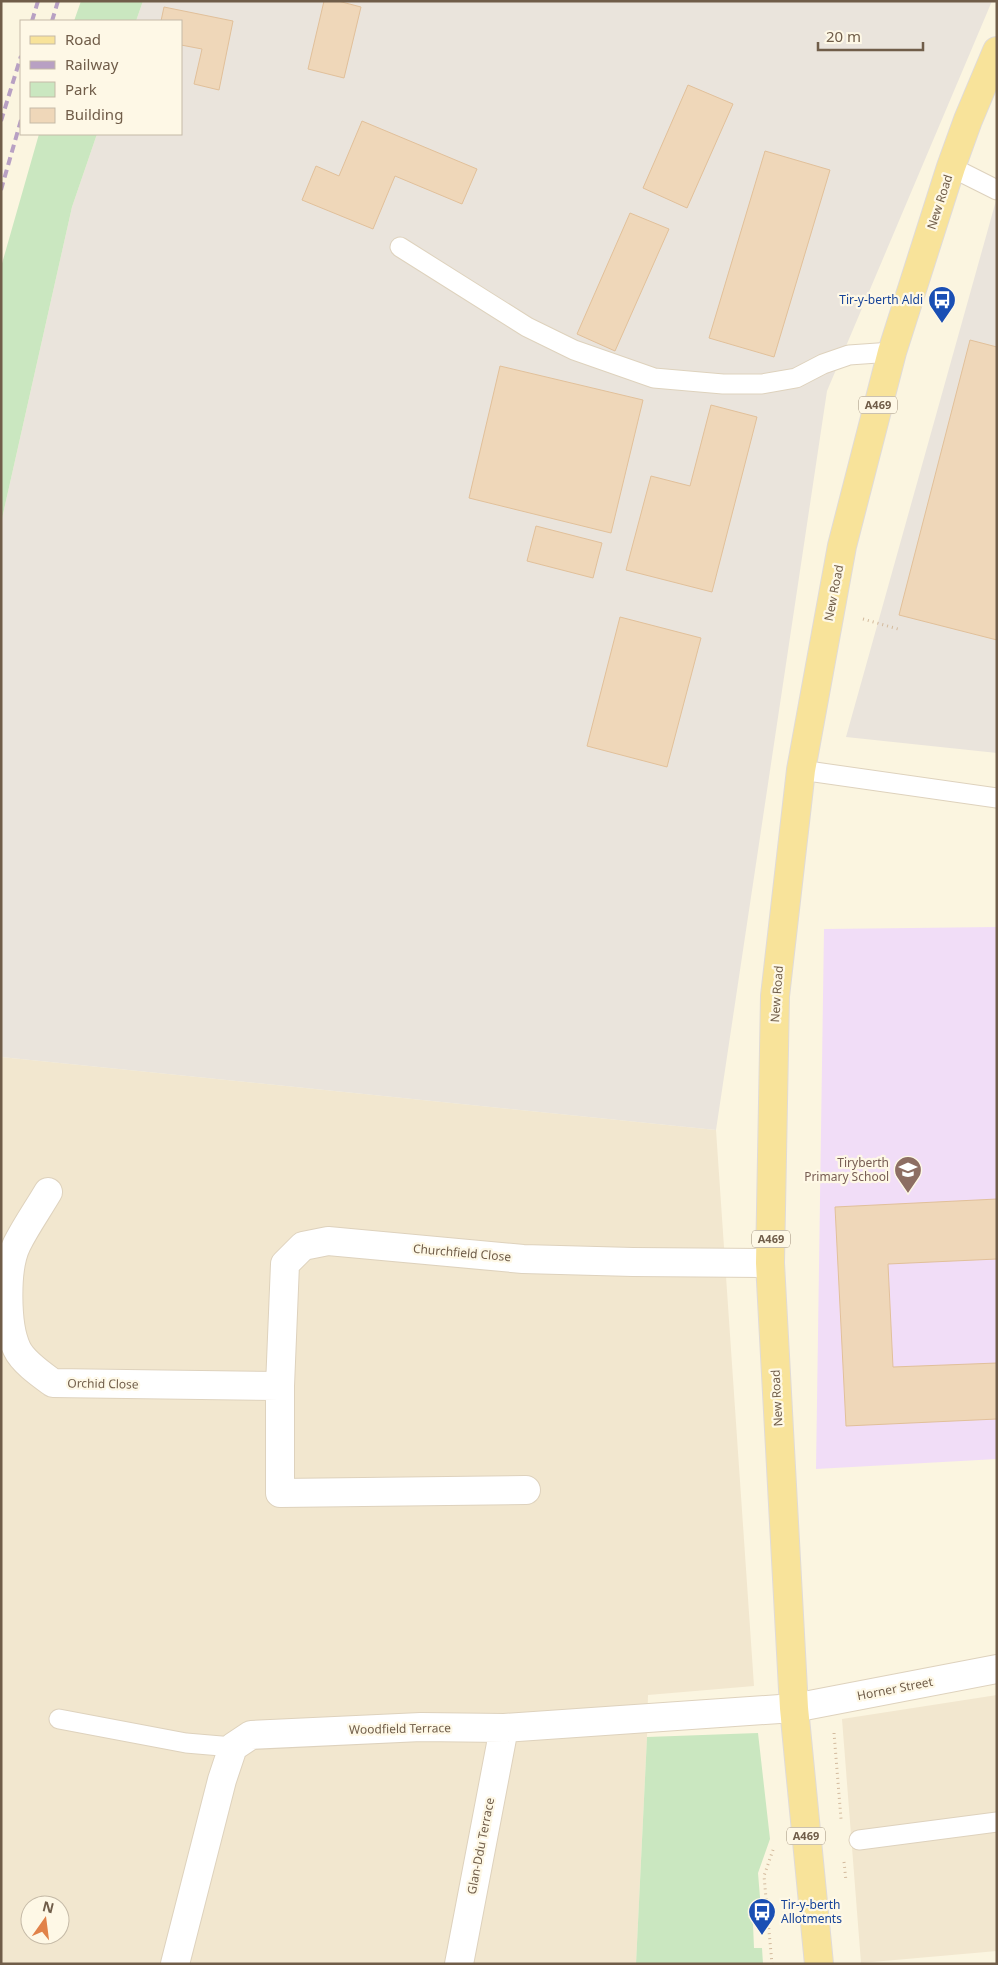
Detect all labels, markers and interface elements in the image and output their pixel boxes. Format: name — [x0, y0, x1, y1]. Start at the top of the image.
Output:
legend — [20, 20, 182, 135]
scale bar — [818, 20, 923, 52]
text: 20 m — [826, 26, 861, 46]
text: Road — [65, 29, 101, 49]
text: Railway — [65, 54, 119, 74]
text: Park — [65, 79, 97, 99]
text: Building — [65, 104, 123, 124]
street label: New Road — [923, 172, 956, 232]
bus stop icon: Tir-y-berth Aldi — [927, 285, 957, 324]
place label: Tir-y-berth Aldi — [839, 291, 923, 308]
road number: A469 — [859, 396, 897, 414]
street label: New Road — [820, 563, 847, 623]
street label: New Road — [766, 965, 787, 1023]
place label: Tiryberth Primary School — [804, 1154, 889, 1185]
school or university icon: Tiryberth Primary School — [893, 1155, 923, 1194]
road number: A469 — [752, 1230, 790, 1248]
street label: Churchfield Close — [412, 1240, 512, 1265]
street label: New Road — [767, 1369, 786, 1427]
street label: Orchid Close — [67, 1374, 139, 1393]
street label: Horner Street — [856, 1673, 935, 1704]
street label: Woodfield Terrace — [349, 1719, 451, 1738]
street label: Glan-Ddu Terrace — [463, 1796, 498, 1896]
road number: A469 — [787, 1828, 825, 1844]
north arrow — [20, 1895, 70, 1945]
text: N — [40, 1896, 56, 1917]
place label: Tir-y-berth Allotments — [781, 1896, 842, 1927]
bus stop icon: Tir-y-berth Allotments — [747, 1897, 777, 1936]

